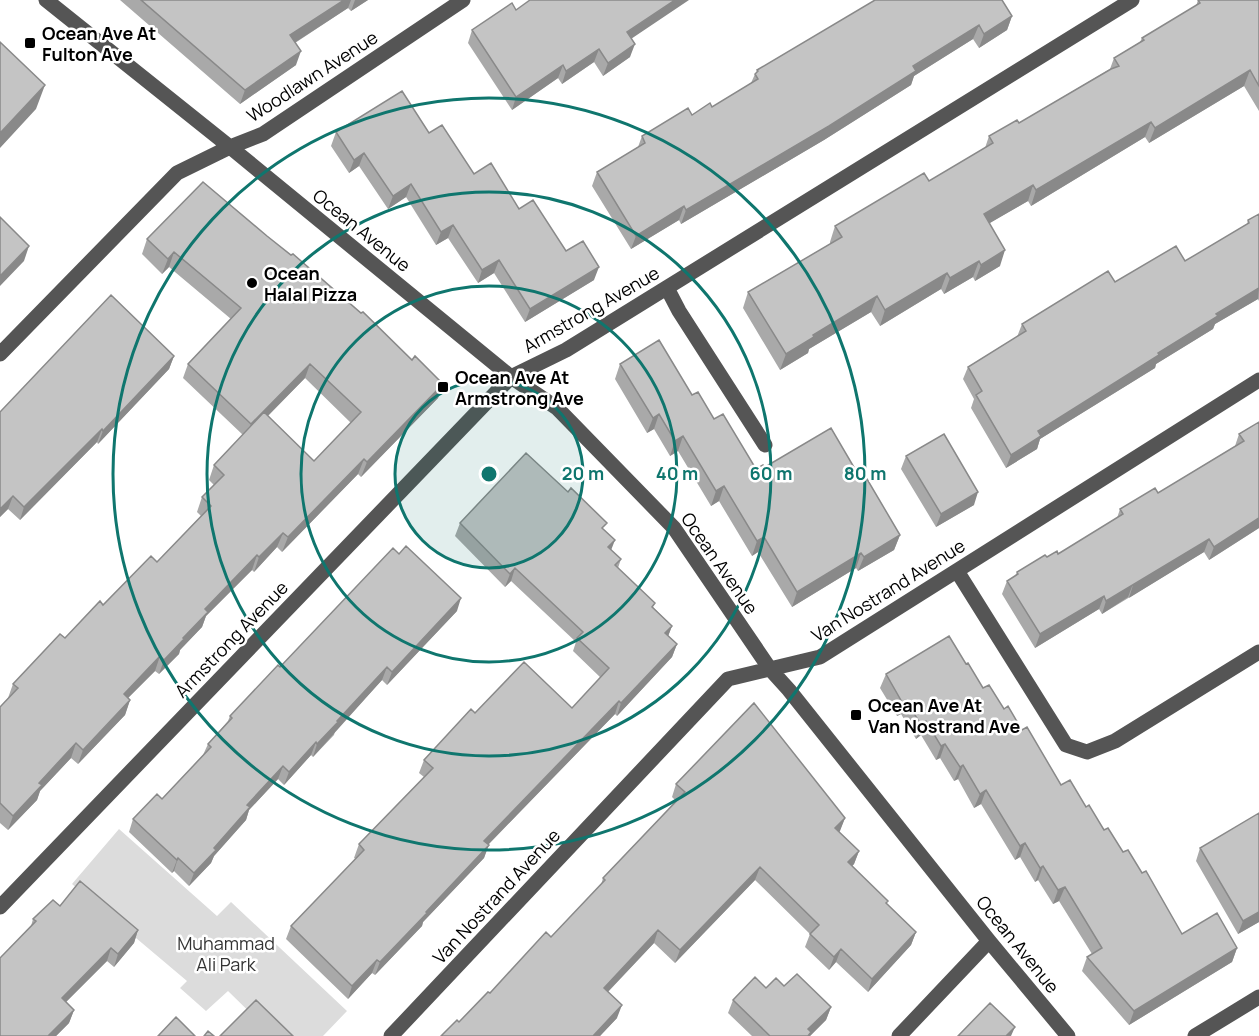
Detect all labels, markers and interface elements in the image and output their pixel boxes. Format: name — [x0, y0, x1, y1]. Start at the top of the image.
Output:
place label: Ocean Ave At Fulton Ave — [42, 21, 156, 66]
street label: Woodlawn Avenue — [242, 25, 382, 127]
marker: Ocean Ave At Fulton Ave — [23, 36, 37, 50]
street label: Ocean Avenue — [308, 183, 416, 277]
street label: Armstrong Avenue — [519, 260, 663, 358]
place label: Ocean Halal Pizza — [264, 261, 357, 306]
marker: Ocean Halal Pizza — [245, 276, 259, 290]
place label: Ocean Ave At Armstrong Ave — [455, 365, 584, 410]
marker: Ocean Ave At Armstrong Ave — [436, 380, 450, 394]
text: 20 m — [562, 461, 604, 485]
text: 40 m — [656, 461, 698, 485]
text: 60 m — [750, 461, 792, 485]
text: 80 m — [844, 461, 886, 485]
centre of rings — [479, 464, 499, 484]
street label: Ocean Avenue — [676, 507, 764, 619]
street label: Van Nostrand Avenue — [807, 533, 969, 647]
street label: Armstrong Avenue — [169, 576, 293, 702]
place label: Ocean Ave At Van Nostrand Ave — [868, 693, 1020, 738]
marker: Ocean Ave At Van Nostrand Ave — [849, 708, 863, 722]
street label: Van Nostrand Avenue — [427, 823, 565, 969]
street label: Ocean Avenue — [971, 890, 1065, 998]
park label: Muhammad Ali Park — [177, 931, 275, 976]

